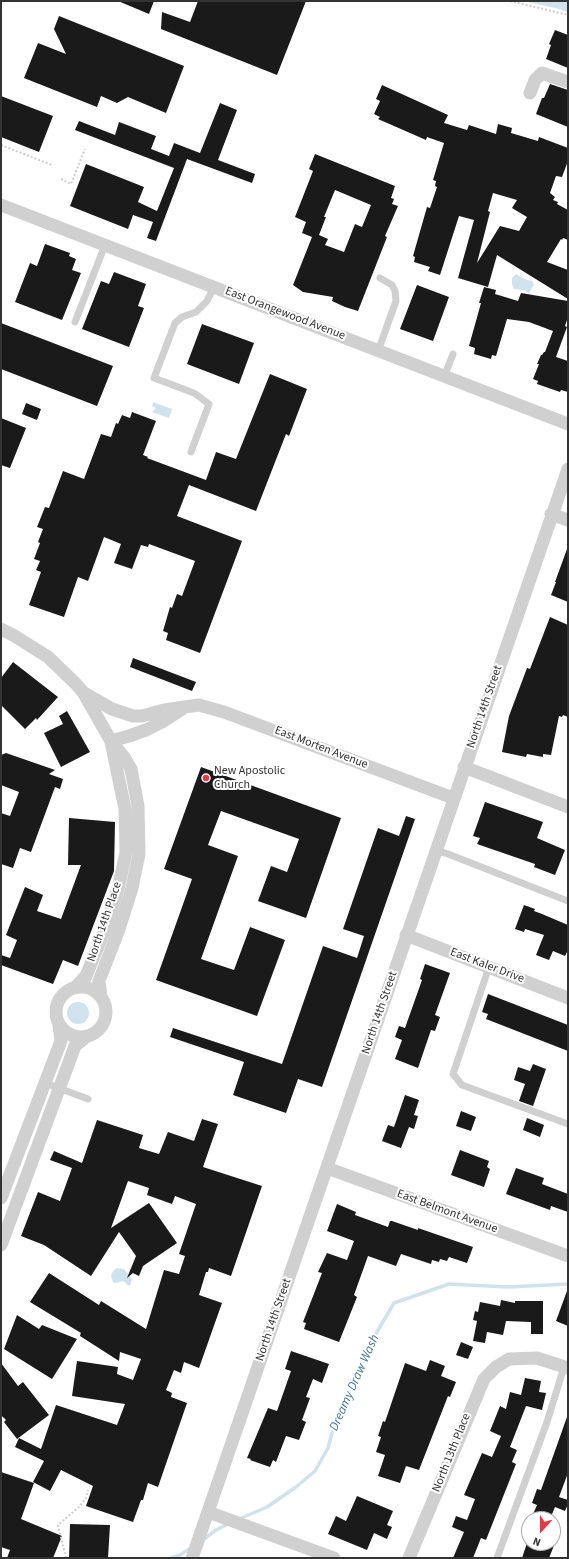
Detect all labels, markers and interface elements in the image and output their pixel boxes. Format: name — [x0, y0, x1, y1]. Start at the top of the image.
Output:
street label: East Orangewood Avenue — [223, 284, 347, 344]
street label: North 14th Street — [464, 664, 506, 750]
street label: East Morten Avenue — [272, 724, 370, 772]
place label: New Apostolic Church — [214, 764, 285, 792]
marker: New Apostolic Church — [201, 773, 211, 783]
street label: North 14th Place — [85, 880, 125, 964]
street label: East Kaler Drive — [448, 945, 526, 987]
street label: North 14th Street — [359, 970, 401, 1056]
street label: East Belmont Avenue — [395, 1187, 499, 1237]
street label: North 14th Street — [253, 1277, 295, 1363]
water label: Dreamy Draw Wash — [327, 1333, 383, 1433]
street label: North 13th Place — [430, 1412, 474, 1494]
north arrow — [521, 1511, 561, 1551]
text: N — [531, 1533, 543, 1550]

